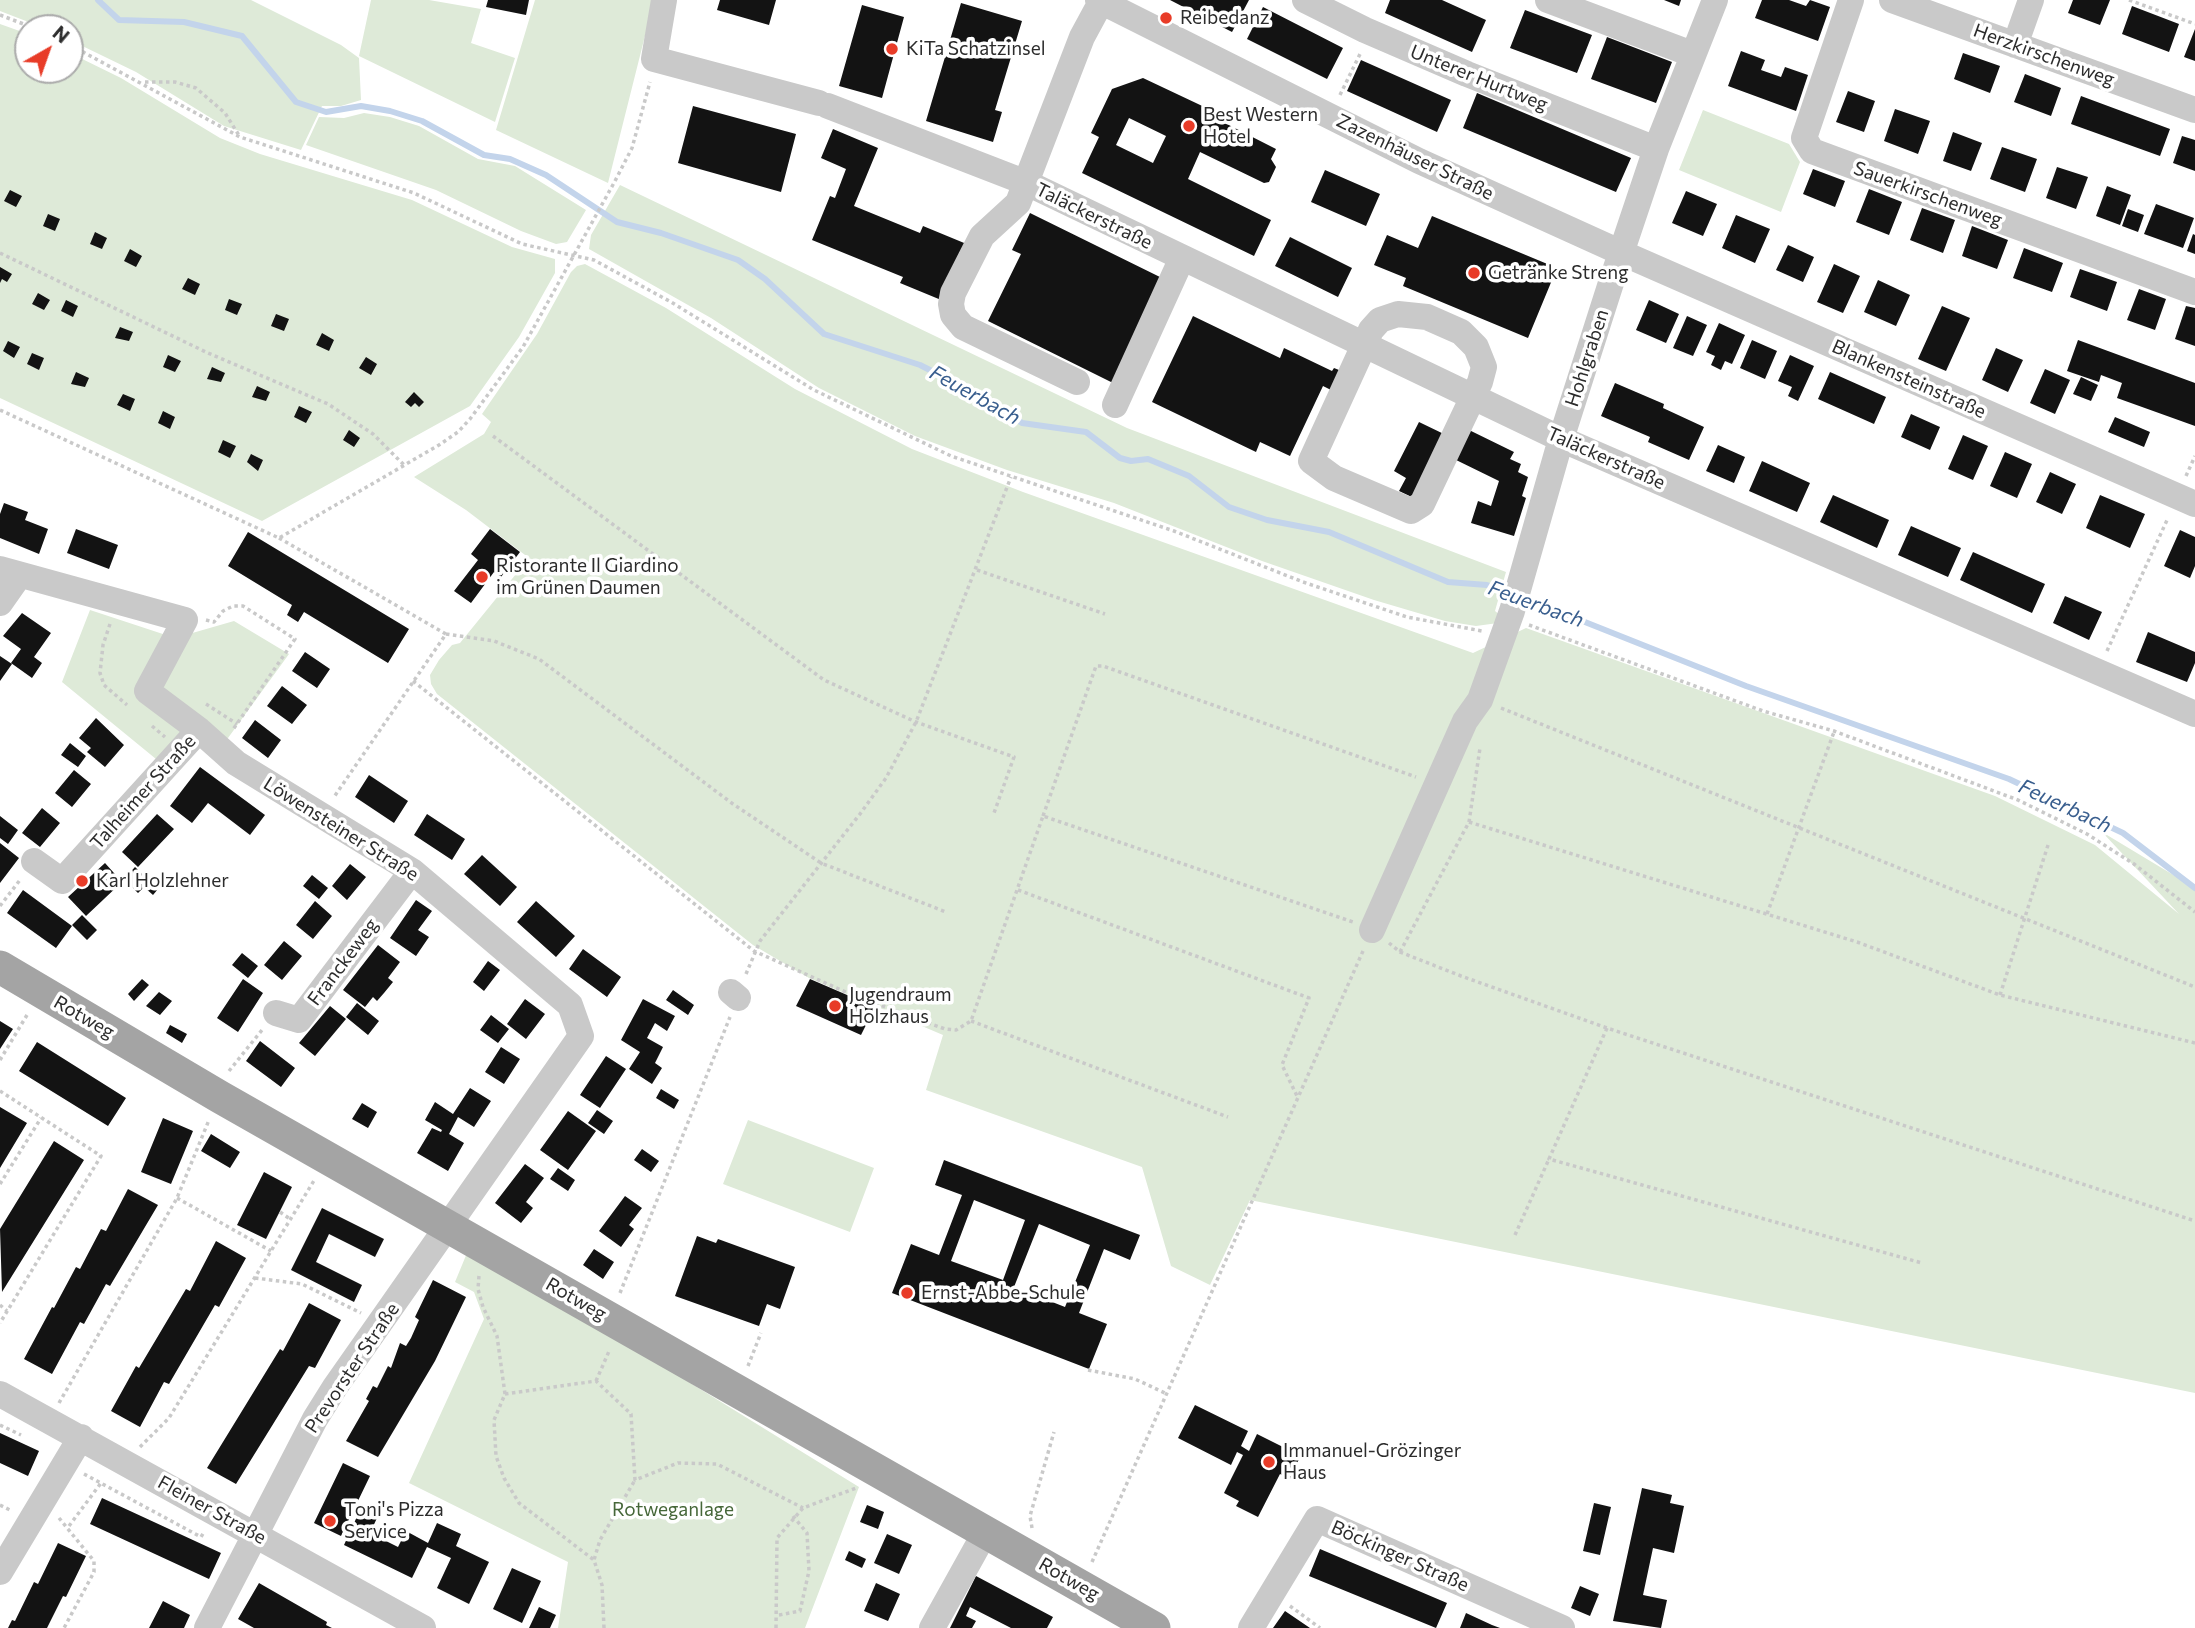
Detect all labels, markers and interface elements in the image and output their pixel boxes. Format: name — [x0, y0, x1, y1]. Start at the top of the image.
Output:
place label: Reibedanz — [1180, 7, 1270, 29]
marker: Reibedanz — [1158, 10, 1174, 26]
north arrow — [14, 14, 84, 84]
street label: Herzkirschenweg — [1970, 19, 2118, 91]
text: N — [49, 21, 74, 47]
place label: KiTa Schatzinsel — [906, 38, 1046, 60]
street label: Unterer Hurtweg — [1407, 40, 1551, 116]
marker: KiTa Schatzinsel — [884, 41, 900, 57]
place label: Best Western Hotel — [1203, 104, 1318, 148]
street label: Zazenhäuser Straße — [1333, 109, 1497, 205]
marker: Best Western Hotel — [1181, 118, 1197, 134]
street label: Sauerkirschenweg — [1851, 157, 2005, 231]
street label: Taläckerstraße — [1032, 178, 1156, 254]
place label: Getränke Streng — [1488, 262, 1628, 284]
marker: Getränke Streng — [1466, 265, 1482, 281]
street label: Hohlgraben — [1561, 306, 1613, 410]
street label: Blankensteinstraße — [1829, 335, 1989, 423]
water label: Feuerbach — [925, 360, 1025, 430]
street label: Taläckerstraße — [1543, 422, 1669, 494]
place label: Ristorante Il Giardino im Grünen Daumen — [496, 555, 679, 599]
marker: Ristorante Il Giardino im Grünen Daumen — [474, 569, 490, 585]
water label: Feuerbach — [1485, 575, 1587, 633]
street label: Talheimer Straße — [86, 730, 200, 854]
street label: Löwensteiner Straße — [259, 772, 423, 886]
water label: Feuerbach — [2015, 774, 2115, 838]
place label: Karl Holzlehner — [96, 870, 229, 892]
marker: Karl Holzlehner — [74, 873, 90, 889]
street label: Franckeweg — [303, 914, 383, 1010]
place label: Jugendraum Holzhaus — [849, 984, 952, 1028]
street label: Rotweg — [50, 991, 118, 1043]
marker: Jugendraum Holzhaus — [827, 998, 843, 1014]
street label: Rotweg — [542, 1273, 610, 1325]
place label: Ernst-Abbe-Schule — [921, 1282, 1085, 1304]
marker: Ernst-Abbe-Schule — [899, 1285, 915, 1301]
street label: Prevorster Straße — [300, 1299, 404, 1437]
place label: Immanuel-Grözinger Haus — [1283, 1440, 1461, 1484]
marker: Immanuel-Grözinger Haus — [1261, 1454, 1277, 1470]
street label: Fleiner Straße — [154, 1471, 270, 1549]
place label: Toni's Pizza Service — [344, 1499, 444, 1543]
park label: Rotweganlage — [612, 1499, 734, 1521]
marker: Toni's Pizza Service — [322, 1513, 338, 1529]
street label: Böckinger Straße — [1328, 1515, 1472, 1597]
street label: Rotweg — [1035, 1553, 1103, 1605]

